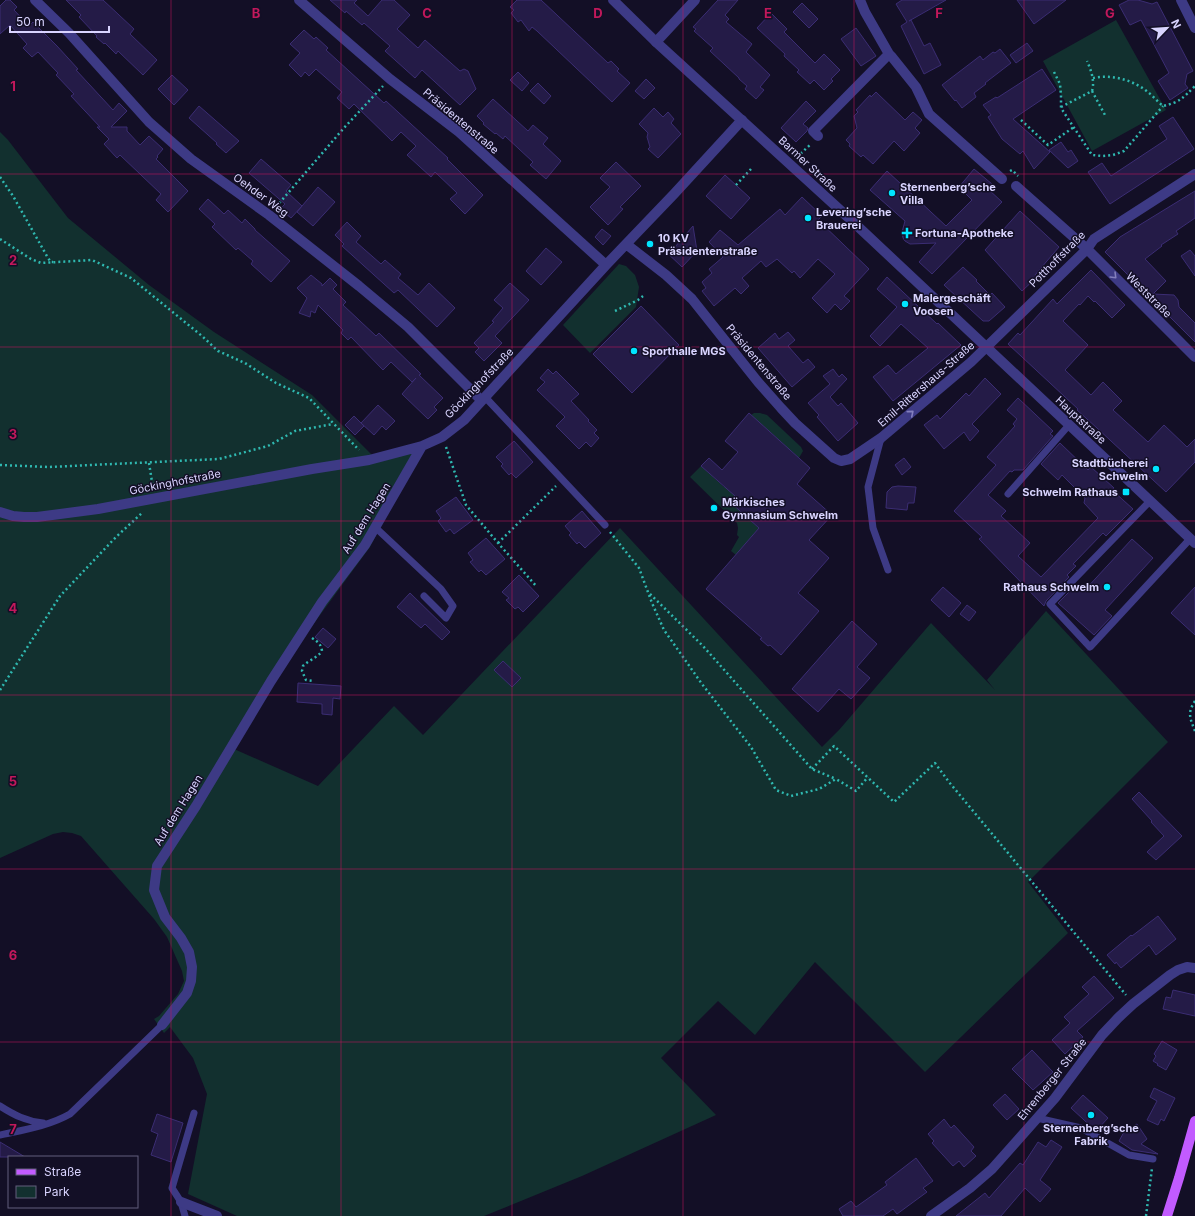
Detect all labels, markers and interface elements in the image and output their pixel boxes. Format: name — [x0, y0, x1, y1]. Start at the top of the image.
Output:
text: B — [252, 5, 261, 21]
text: C — [422, 5, 432, 21]
text: D — [593, 5, 603, 21]
text: E — [764, 5, 772, 21]
text: F — [935, 5, 943, 21]
text: G — [1105, 5, 1115, 21]
scale bar — [10, 8, 109, 34]
north arrow — [1147, 8, 1187, 48]
text: 50 m — [16, 14, 45, 29]
text: N — [1168, 17, 1184, 31]
text: 1 — [10, 78, 16, 94]
street label: Präsidentenstraße — [420, 85, 502, 157]
street label: Barmer Straße — [776, 133, 840, 195]
street label: Oehder Weg — [231, 170, 291, 220]
place label: Sternenberg’sche Villa — [900, 180, 996, 207]
marker: Sternenberg’sche Villa — [887, 188, 897, 198]
place label: Levering’sche Brauerei — [816, 205, 892, 232]
marker: Levering’sche Brauerei — [803, 213, 813, 223]
place label: Fortuna-Apotheke — [915, 226, 1014, 240]
marker: Fortuna-Apotheke — [902, 228, 912, 238]
street label: Potthoffstraße — [1026, 228, 1088, 290]
place label: 10 KV Präsidentenstraße — [658, 231, 758, 258]
marker: 10 KV Präsidentenstraße — [645, 239, 655, 249]
text: 2 — [9, 252, 17, 268]
street label: Weststraße — [1123, 269, 1175, 321]
one-way arrow — [1109, 271, 1117, 279]
place label: Malergeschäft Voosen — [913, 291, 991, 318]
marker: Malergeschäft Voosen — [900, 299, 910, 309]
street label: Präsidentenstraße — [723, 321, 795, 403]
street label: Emil-Rittershaus-Straße — [875, 338, 977, 430]
place label: Sporthalle MGS — [642, 344, 726, 358]
street label: Göckinghofstraße — [442, 345, 516, 421]
marker: Sporthalle MGS — [629, 346, 639, 356]
street label: Hauptstraße — [1053, 393, 1109, 447]
one-way arrow — [906, 410, 914, 417]
text: 3 — [9, 426, 17, 442]
place label: Stadtbücherei Schwelm — [1072, 456, 1148, 483]
marker: Stadtbücherei Schwelm — [1151, 464, 1161, 474]
street label: Göckinghofstraße — [128, 466, 222, 498]
street label: Auf dem Hagen — [339, 480, 393, 556]
place label: Schwelm Rathaus — [1022, 485, 1118, 499]
marker: Schwelm Rathaus — [1121, 487, 1131, 497]
place label: Märkisches Gymnasium Schwelm — [722, 495, 838, 522]
marker: Märkisches Gymnasium Schwelm — [709, 503, 719, 513]
place label: Rathaus Schwelm — [1003, 580, 1099, 594]
marker: Rathaus Schwelm — [1102, 582, 1112, 592]
text: 4 — [9, 600, 18, 616]
street label: Auf dem Hagen — [151, 772, 205, 848]
text: 5 — [9, 773, 17, 789]
text: 6 — [9, 947, 17, 963]
street label: Ehrenberger Straße — [1015, 1035, 1089, 1123]
marker: Sternenberg’sche Fabrik — [1086, 1110, 1096, 1120]
text: 7 — [9, 1121, 17, 1137]
place label: Sternenberg’sche Fabrik — [1043, 1121, 1139, 1148]
legend — [8, 1156, 138, 1208]
text: Straße — [44, 1164, 81, 1179]
text: Park — [44, 1184, 70, 1199]

